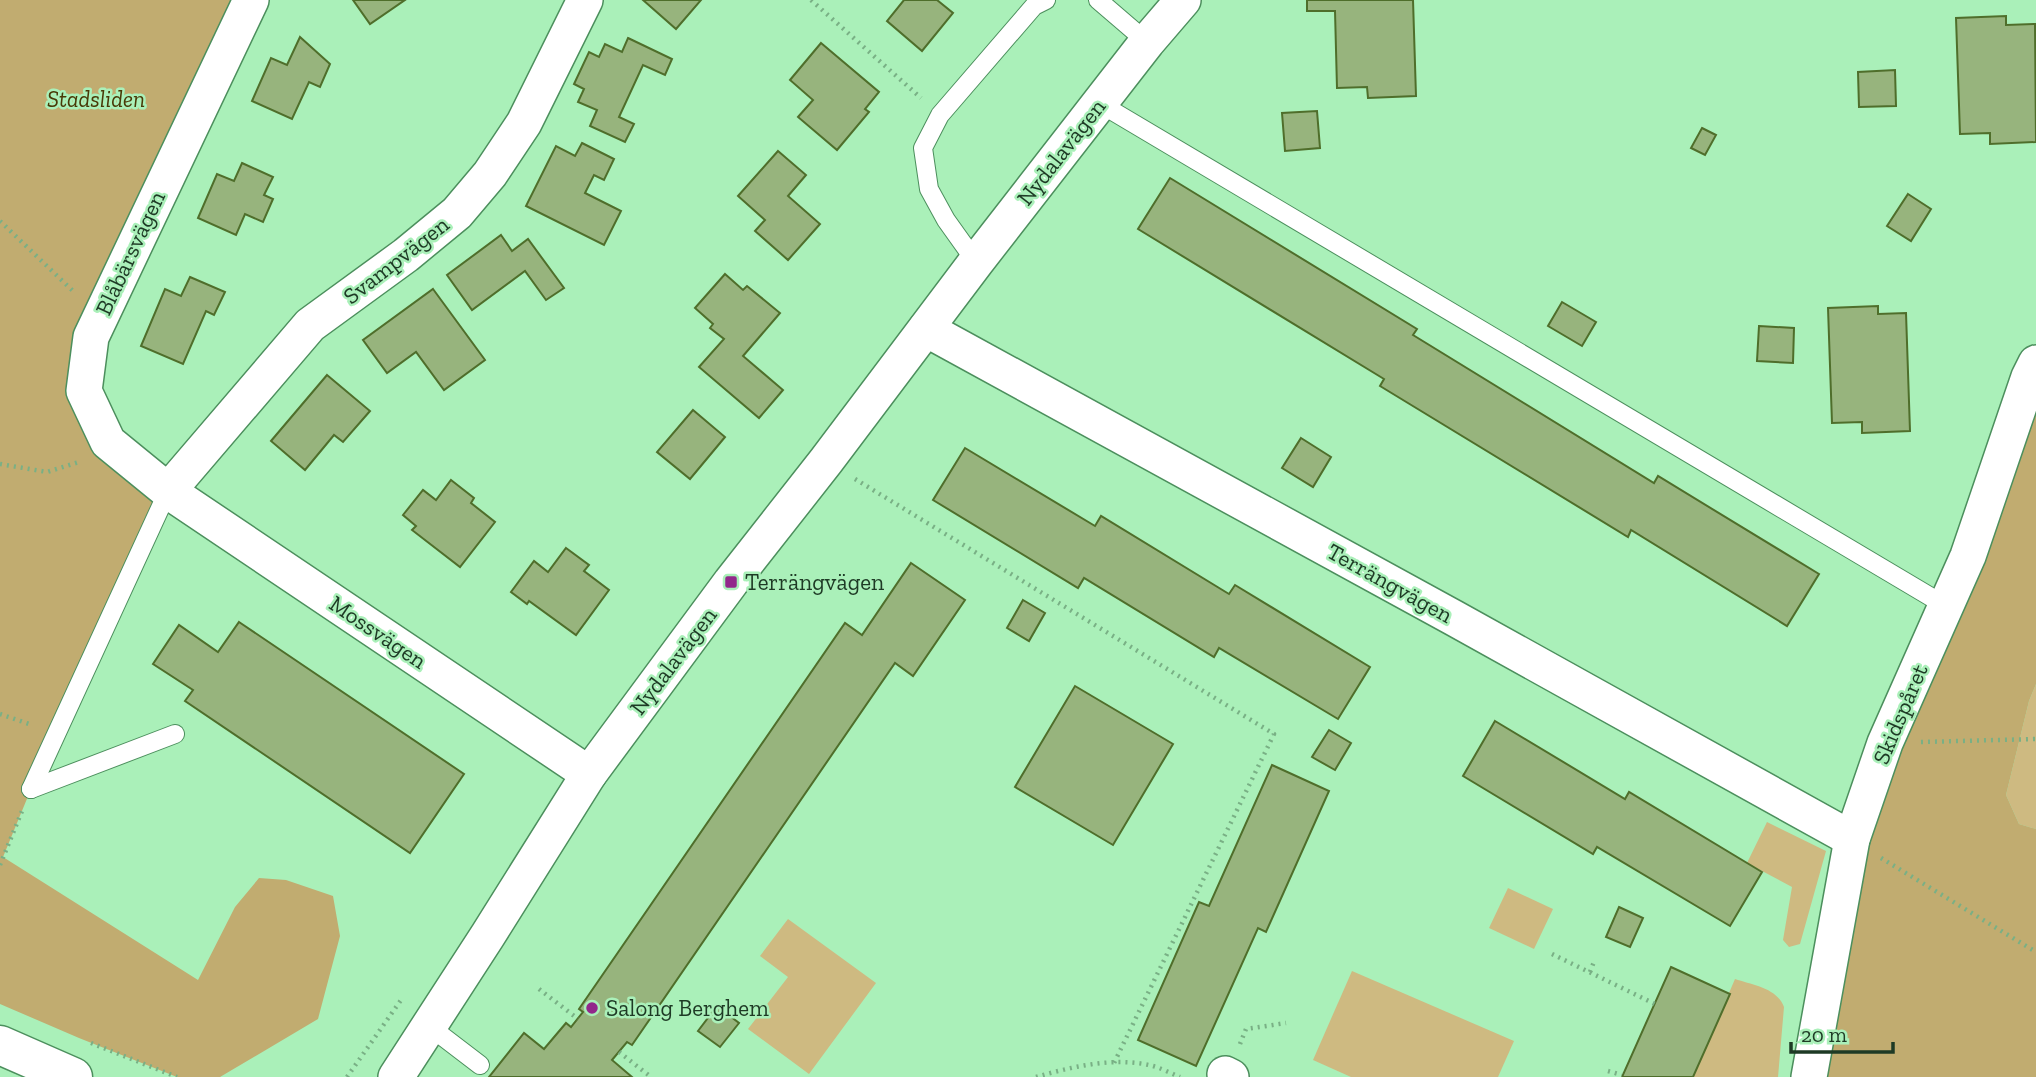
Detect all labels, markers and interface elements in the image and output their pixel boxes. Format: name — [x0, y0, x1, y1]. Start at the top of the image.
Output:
park label: Stadsliden — [47, 85, 145, 113]
street label: Nydalavägen — [1011, 93, 1111, 211]
street label: Blåbärsvägen — [89, 187, 171, 319]
street label: Svampvägen — [338, 210, 454, 310]
street label: Terrängvägen — [1322, 537, 1458, 629]
place label: Terrängvägen — [745, 568, 884, 596]
marker: Terrängvägen — [723, 574, 739, 590]
street label: Mossvägen — [324, 589, 432, 675]
street label: Nydalavägen — [623, 602, 723, 720]
street label: Skidspåret — [1866, 659, 1934, 768]
place label: Salong Berghem — [606, 994, 769, 1022]
marker: Salong Berghem — [584, 1000, 600, 1016]
scale bar — [1791, 1010, 1892, 1054]
text: 20 m — [1801, 1022, 1847, 1047]

